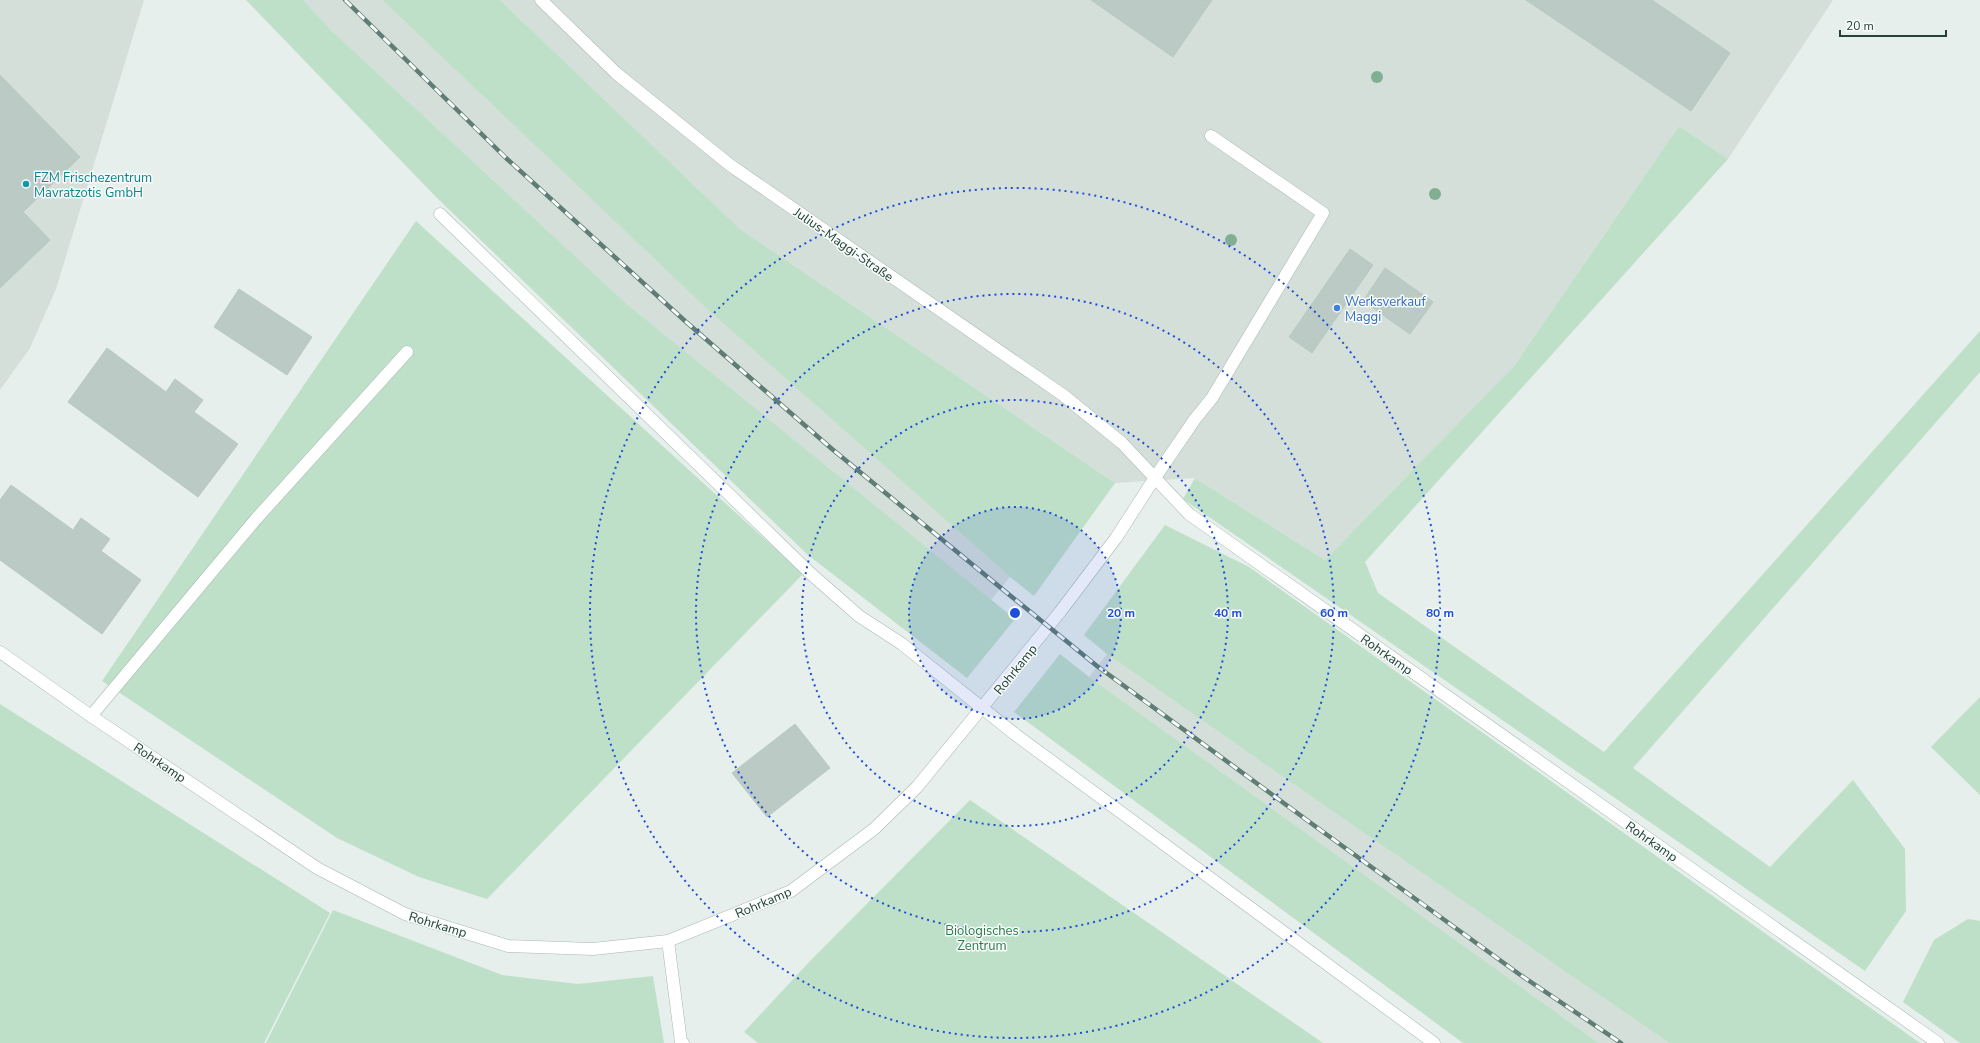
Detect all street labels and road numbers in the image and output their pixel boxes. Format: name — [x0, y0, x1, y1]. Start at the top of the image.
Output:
street label: Julius-Maggi-Straße — [789, 203, 897, 286]
street label: Rohrkamp — [1357, 630, 1416, 679]
street label: Rohrkamp — [990, 641, 1042, 699]
street label: Rohrkamp — [130, 739, 189, 787]
street label: Rohrkamp — [1622, 817, 1681, 866]
street label: Rohrkamp — [732, 883, 794, 923]
street label: Rohrkamp — [406, 908, 469, 942]

